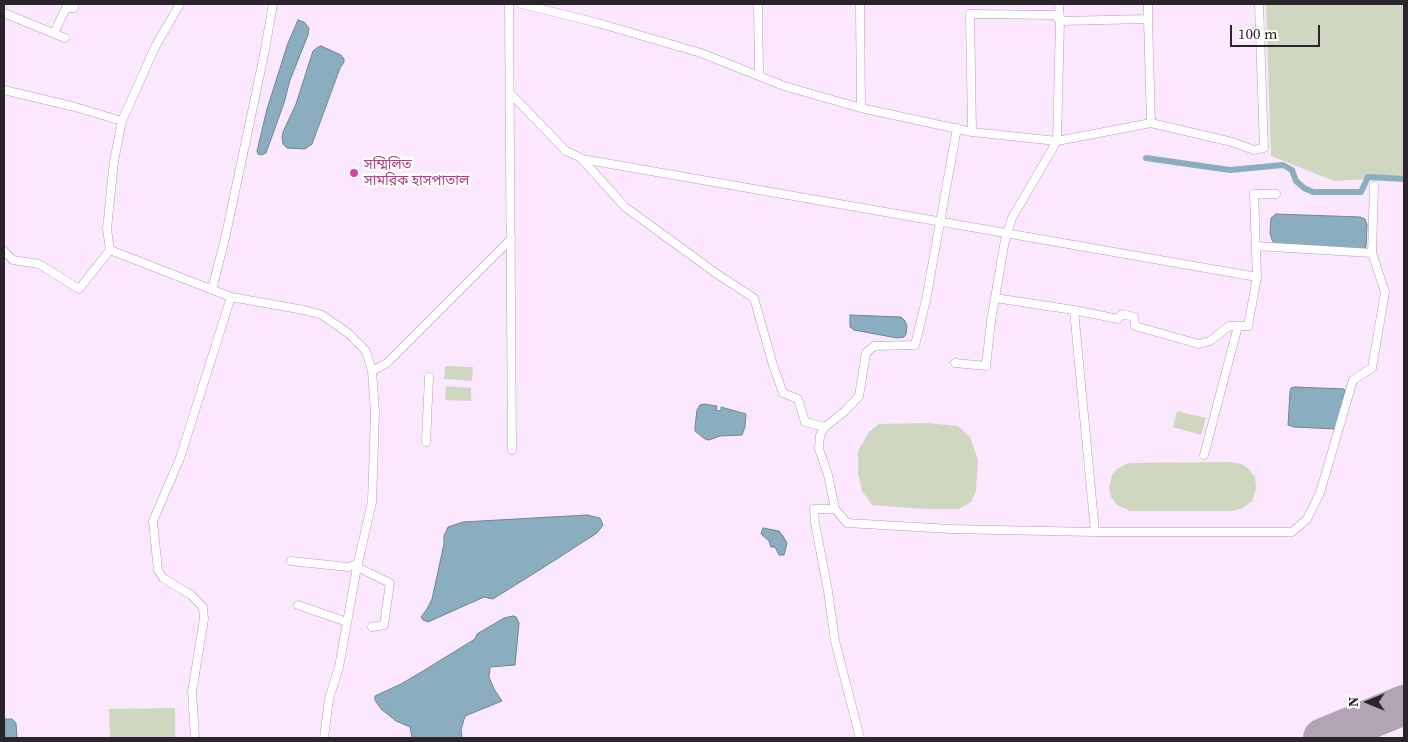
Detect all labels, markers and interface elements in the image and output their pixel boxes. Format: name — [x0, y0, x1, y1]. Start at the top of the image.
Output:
scale bar — [1233, 15, 1323, 47]
text: 100 m — [1238, 23, 1278, 44]
place label: সম্মিলিত সামরিক হাসপাতাল — [364, 157, 469, 190]
marker: সম্মিলিত সামরিক হাসপাতাল — [348, 167, 360, 179]
north arrow — [1343, 677, 1393, 727]
text: N — [1343, 697, 1363, 707]

